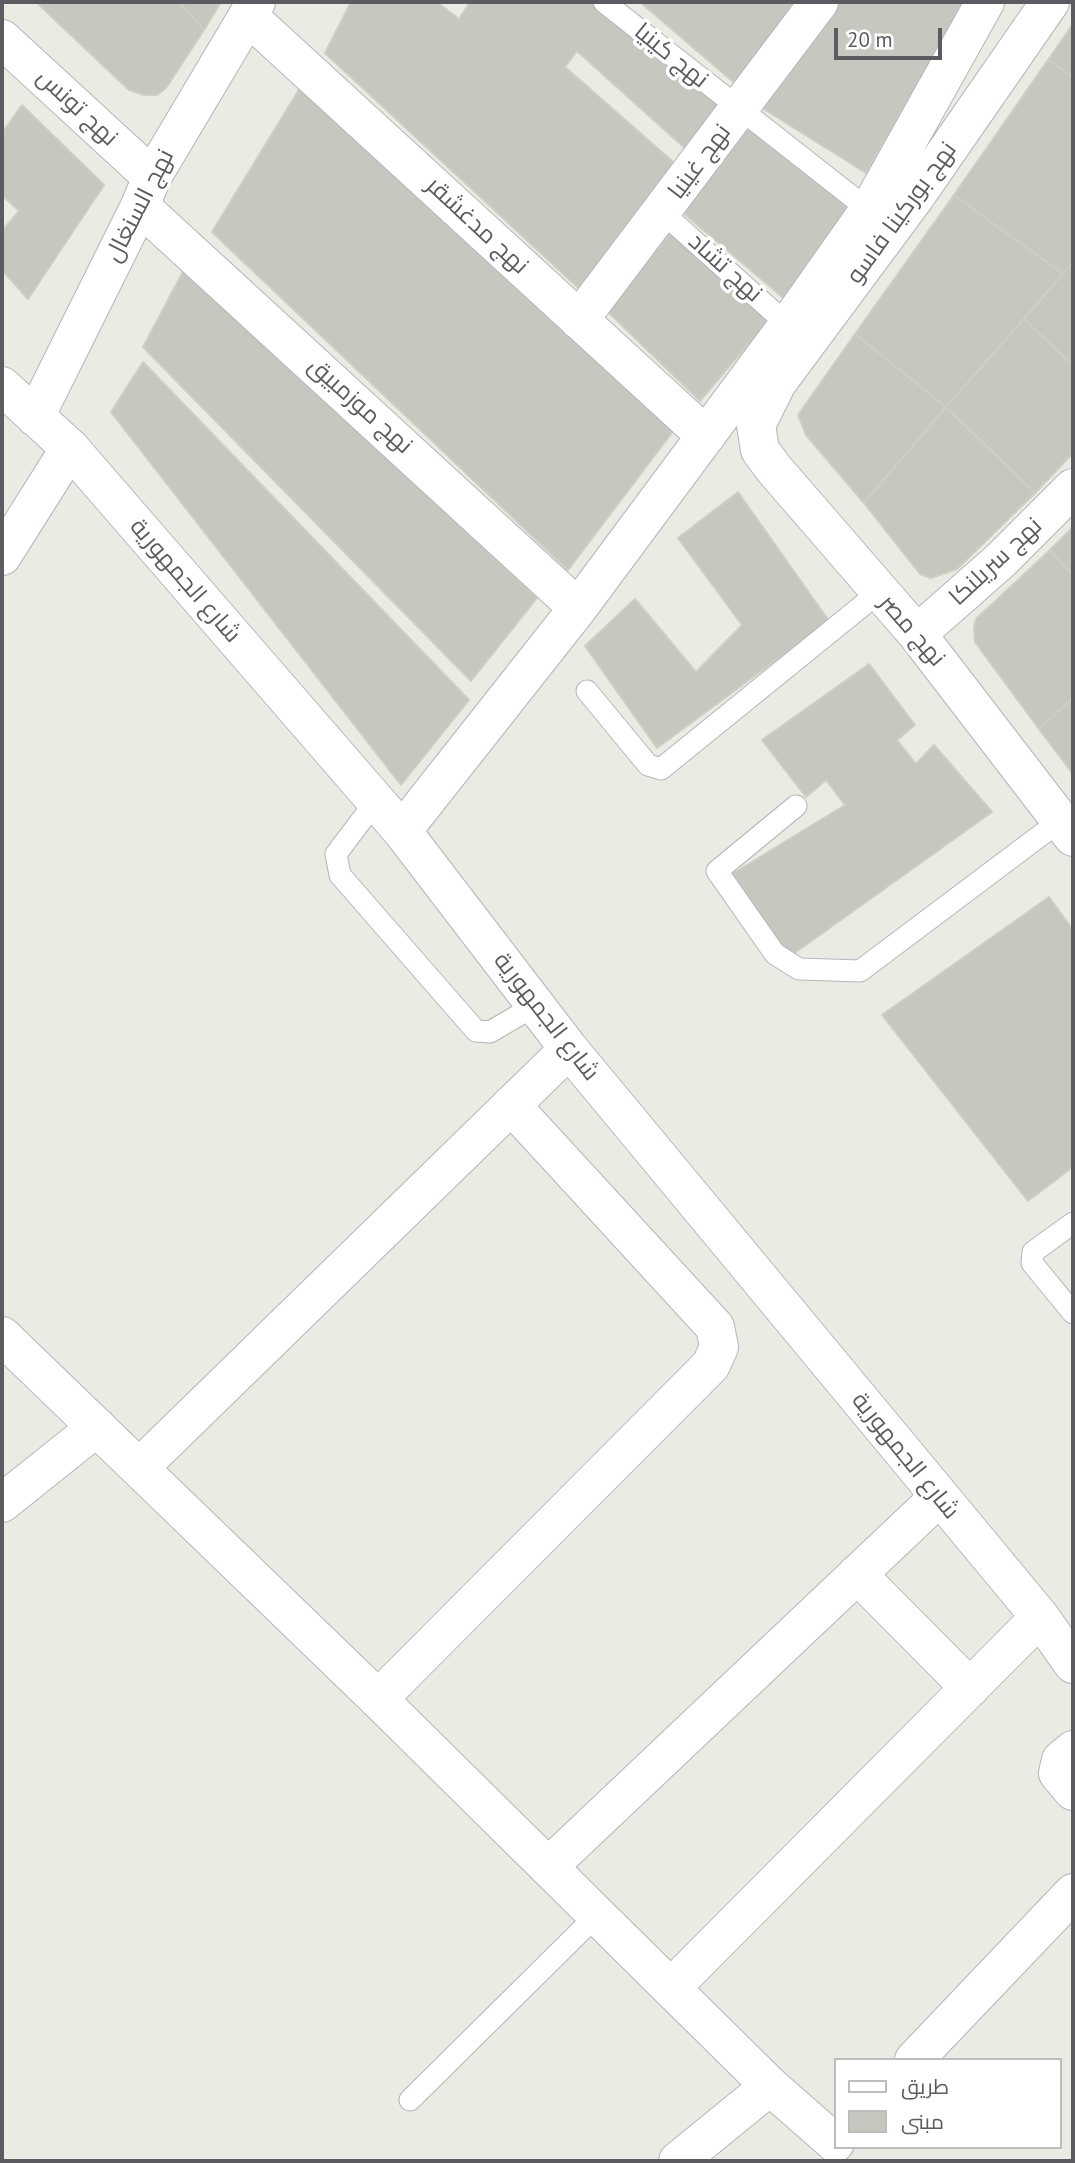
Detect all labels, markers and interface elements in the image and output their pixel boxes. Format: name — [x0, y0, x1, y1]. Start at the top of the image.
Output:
scale bar — [837, 14, 946, 58]
street label: نهج كينيا — [628, 17, 714, 95]
text: 20 m — [847, 26, 893, 53]
street label: نهج تونس — [30, 63, 124, 153]
street label: نهج غينيا — [663, 119, 737, 205]
street label: نهج بوركينا فاسو — [841, 136, 963, 290]
street label: نهج السنغال — [99, 145, 181, 267]
street label: نهج مدغشقر — [420, 171, 534, 281]
street label: نهج تشاد — [682, 227, 768, 309]
street label: نهج موزمبيق — [302, 352, 418, 460]
street label: نهج سريلنكا — [944, 512, 1048, 612]
street label: شارع الجمهورية — [123, 513, 247, 649]
street label: نهج مصر — [873, 589, 951, 673]
street label: شارع الجمهورية — [487, 947, 605, 1087]
street label: شارع الجمهورية — [845, 1387, 965, 1525]
legend — [834, 2058, 1061, 2149]
text: طريق — [901, 2073, 949, 2100]
text: مبنى — [901, 2108, 944, 2135]

